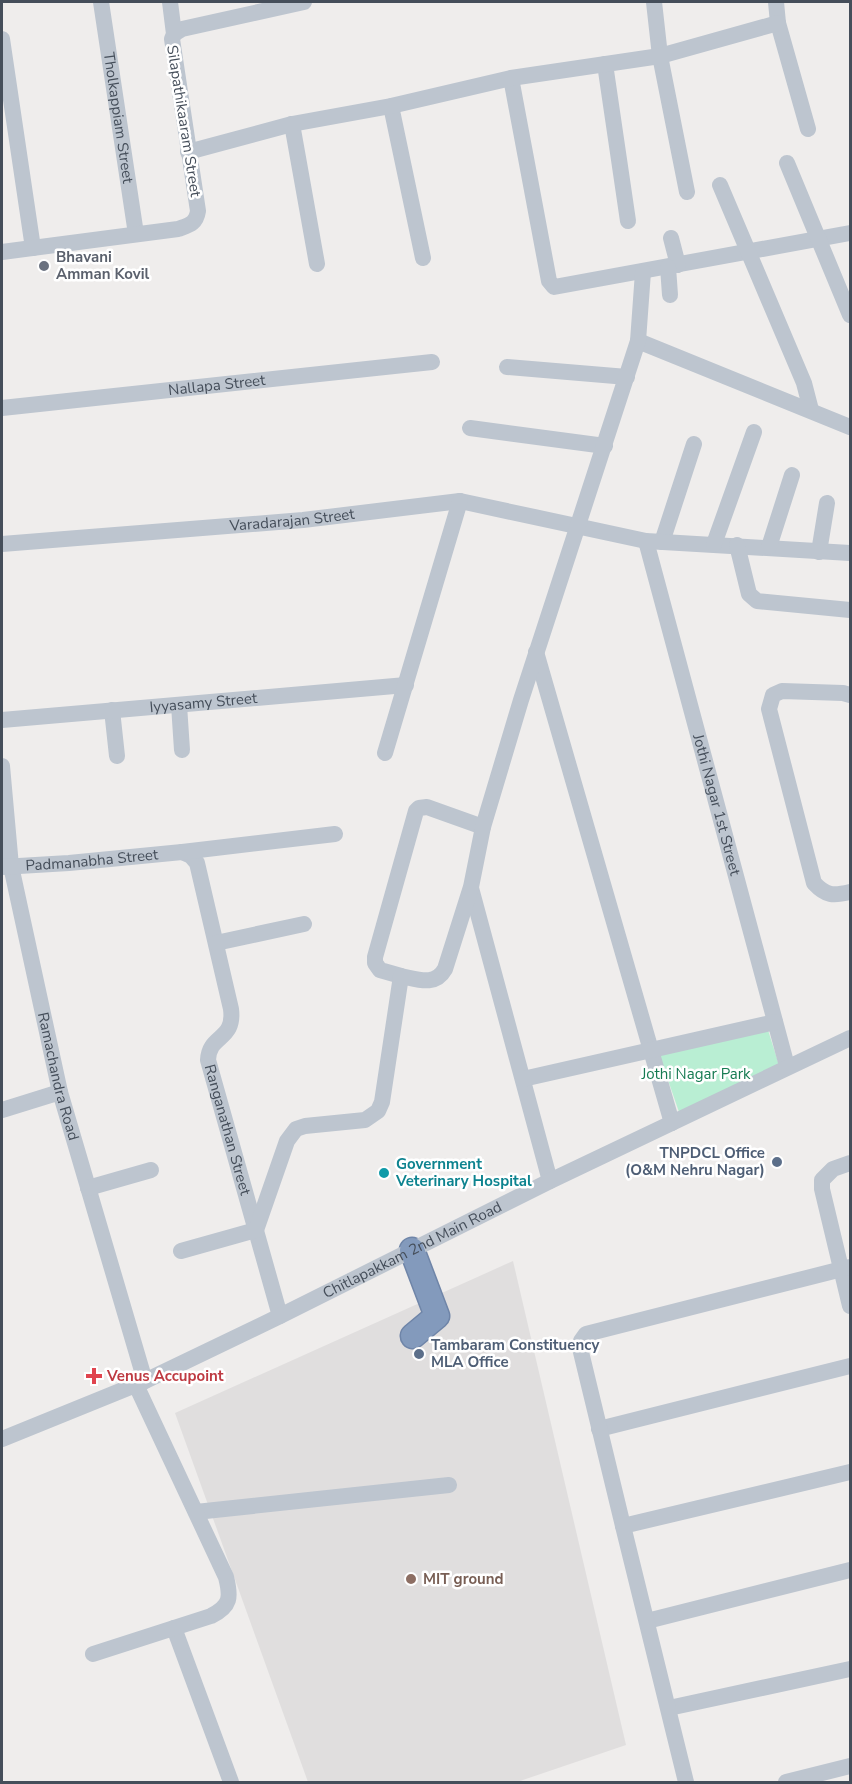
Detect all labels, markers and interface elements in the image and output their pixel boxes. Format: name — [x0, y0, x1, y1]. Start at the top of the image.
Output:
street label: Silapathikaaram Street — [162, 44, 206, 199]
street label: Tholkappiam Street — [99, 51, 138, 185]
place label: Bhavani Amman Kovil — [56, 247, 149, 284]
marker: Bhavani Amman Kovil — [37, 259, 51, 273]
street label: Nallapa Street — [167, 370, 267, 400]
street label: Varadarajan Street — [228, 504, 356, 536]
street label: Iyyasamy Street — [149, 688, 259, 717]
street label: Jothi Nagar 1st Street — [688, 731, 746, 878]
street label: Padmanabha Street — [25, 844, 160, 876]
street label: Ramachandra Road — [33, 1010, 84, 1143]
street label: Ranganathan Street — [200, 1062, 256, 1198]
park label: Jothi Nagar Park — [640, 1064, 751, 1084]
place label: TNPDCL Office (O&M Nehru Nagar) — [625, 1143, 765, 1180]
place label: Government Veterinary Hospital — [395, 1154, 532, 1191]
marker: TNPDCL Office (O&M Nehru Nagar) — [770, 1155, 784, 1169]
marker: Government Veterinary Hospital — [377, 1166, 391, 1180]
street label: Chitlapakkam 2nd Main Road — [319, 1197, 505, 1303]
place label: Tambaram Constituency MLA Office — [431, 1335, 599, 1372]
marker: Tambaram Constituency MLA Office — [412, 1347, 426, 1361]
place label: Venus Accupoint — [106, 1366, 224, 1386]
marker: Venus Accupoint — [85, 1367, 103, 1385]
place label: MIT ground — [423, 1569, 504, 1589]
marker: MIT ground — [404, 1572, 418, 1586]

